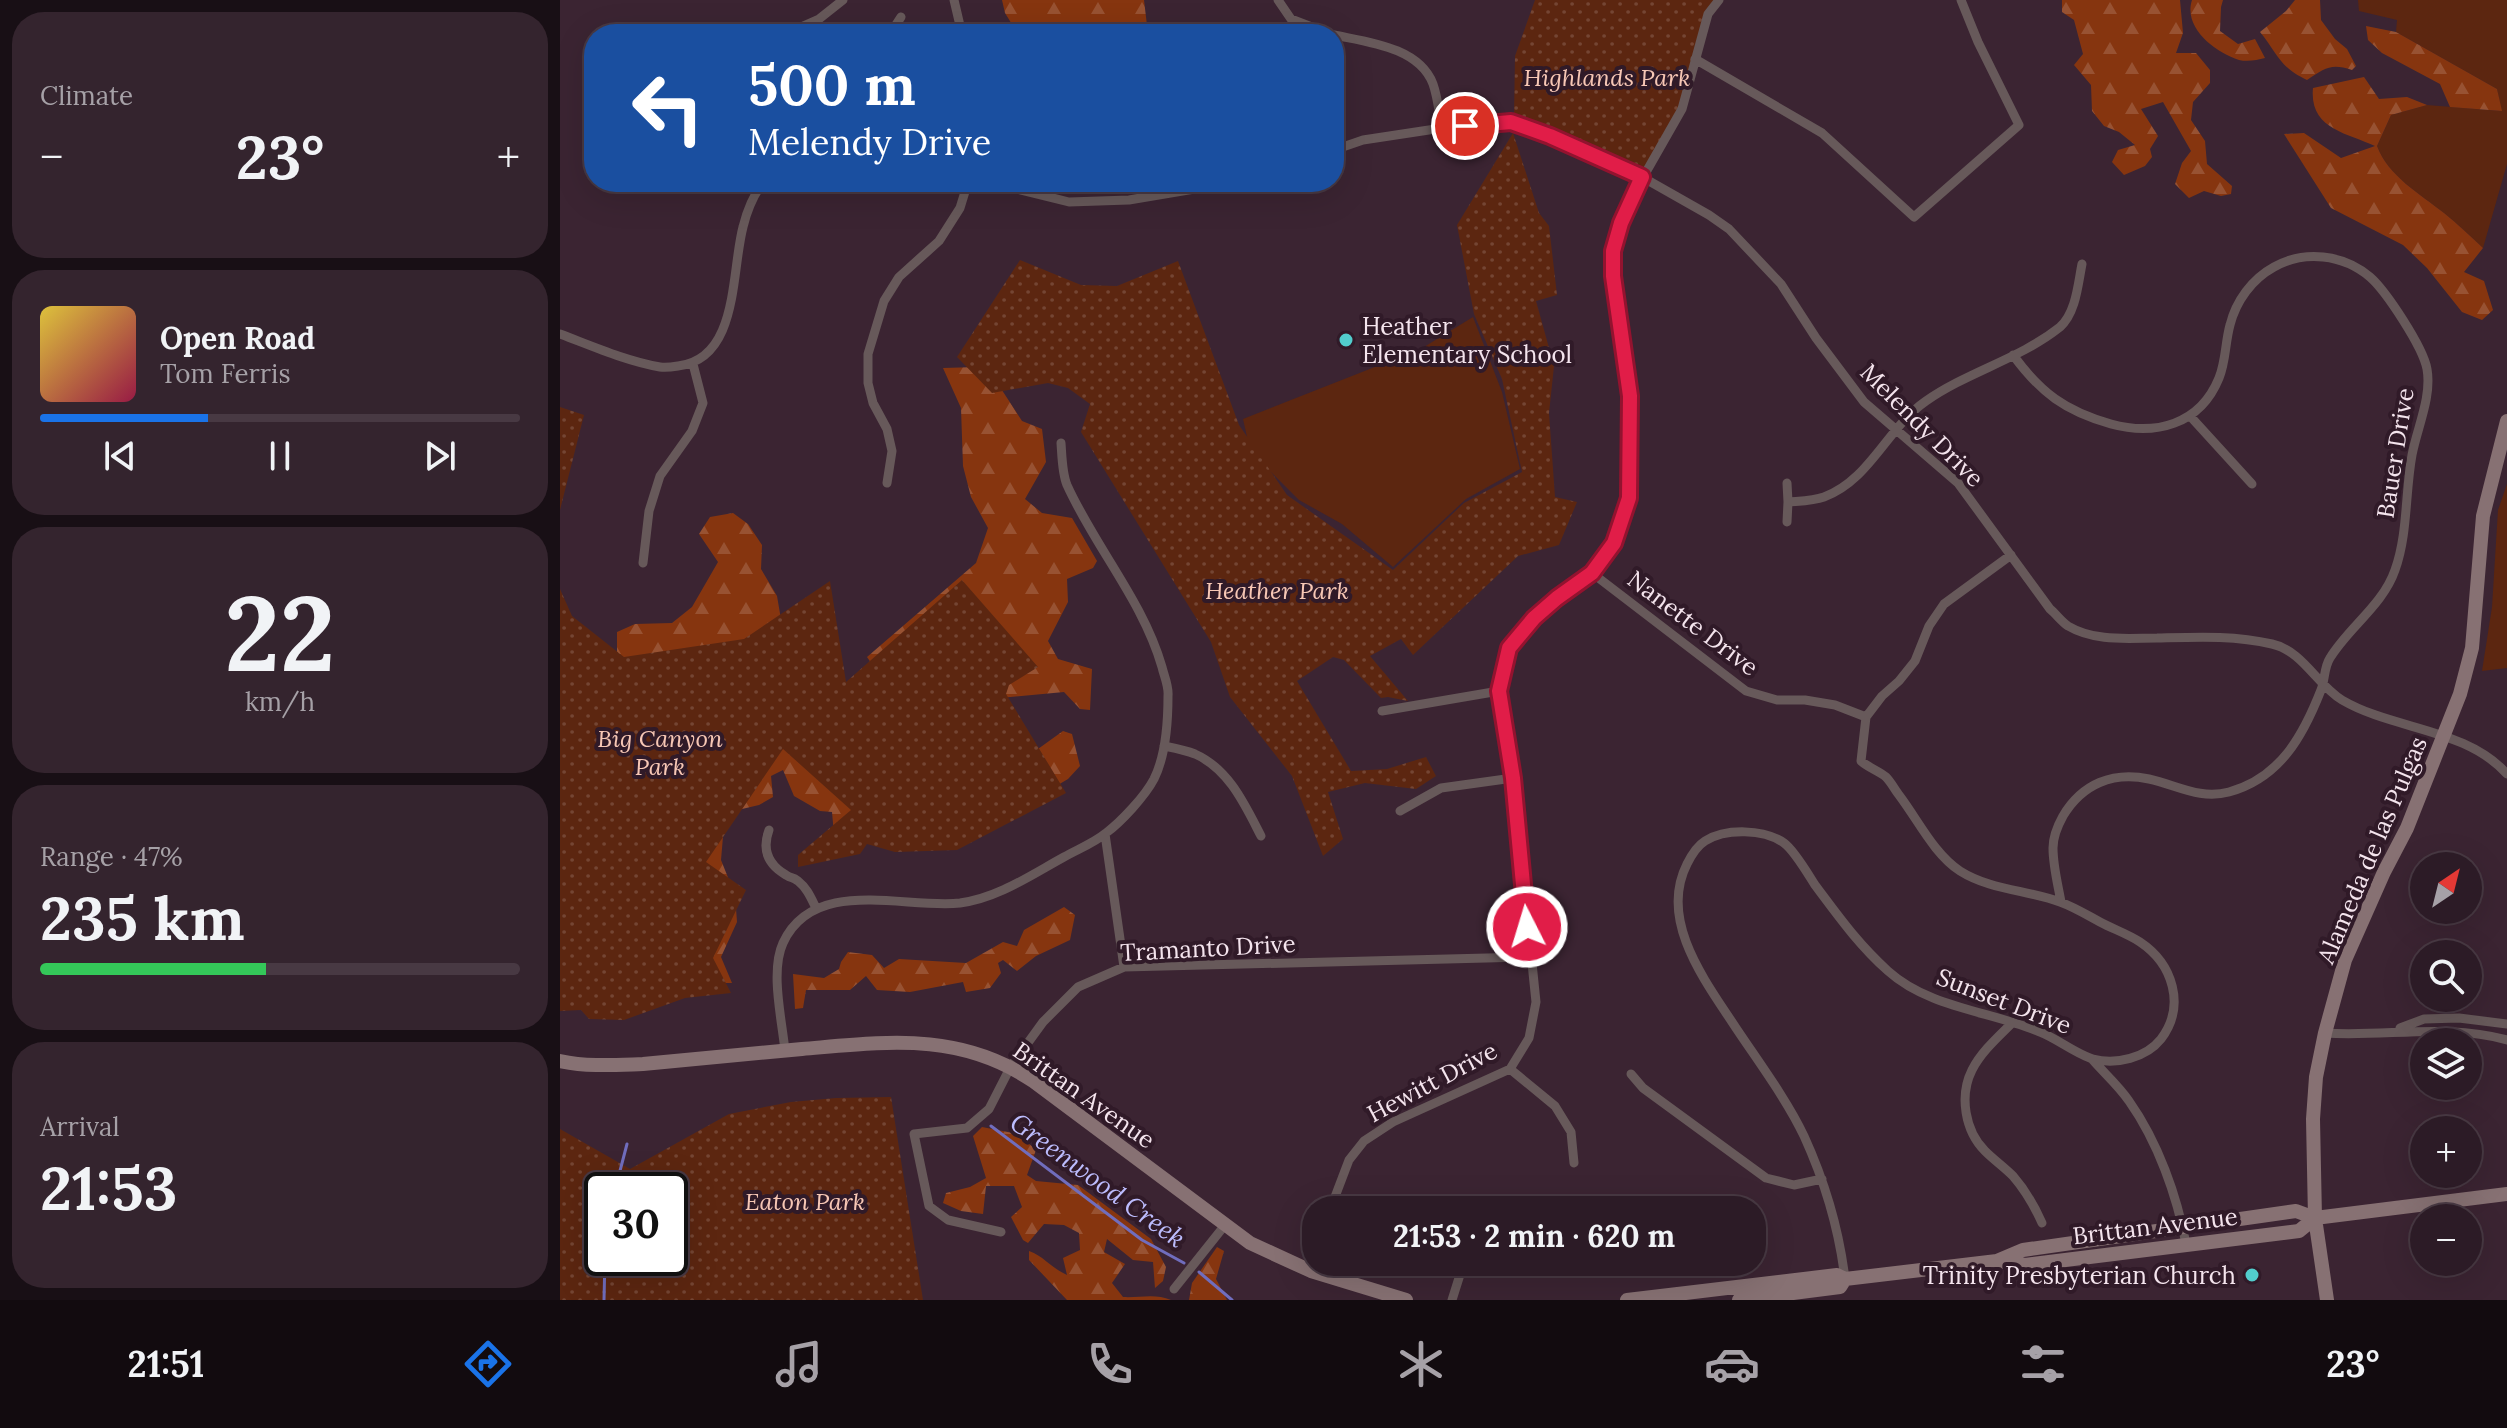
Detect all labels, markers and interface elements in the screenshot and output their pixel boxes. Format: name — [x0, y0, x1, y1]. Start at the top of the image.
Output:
text: 500 m — [748, 49, 916, 120]
icon: left — [616, 56, 720, 160]
park label: Highlands Park — [1523, 62, 1691, 93]
text: Climate — [40, 79, 133, 112]
pin — [1431, 92, 1499, 160]
icon: arrive — [1443, 104, 1487, 148]
text: 23° — [236, 119, 324, 195]
text: Melendy Drive — [748, 119, 991, 165]
text: − — [40, 129, 63, 185]
text: + — [497, 129, 520, 185]
place label: Heather Elementary School — [1362, 311, 1572, 370]
text: Open Road — [160, 319, 315, 357]
marker: Heather Elementary School — [1337, 331, 1355, 349]
text: Tom Ferris — [160, 357, 290, 390]
street label: Melendy Drive — [1854, 357, 1990, 493]
street label: Bauer Drive — [2369, 386, 2421, 520]
icon: previous — [98, 434, 142, 478]
icon: pause — [258, 434, 302, 478]
icon: next — [418, 434, 462, 478]
street label: Nanette Drive — [1621, 564, 1765, 682]
text: 22 — [225, 566, 335, 699]
park label: Heather Park — [1205, 575, 1349, 606]
text: km/h — [245, 685, 315, 718]
park label: Big Canyon Park — [597, 723, 723, 782]
street label: Alameda de las Pulgas — [2310, 732, 2434, 969]
text: Range · 47% — [40, 840, 183, 873]
north arrow — [2410, 852, 2482, 924]
map controls — [2410, 852, 2482, 1276]
text: 235 km — [40, 880, 245, 956]
position arrow — [1485, 885, 1569, 969]
street label: Tramanto Drive — [1120, 928, 1296, 968]
button: search — [2410, 940, 2482, 1012]
street label: Sunset Drive — [1932, 961, 2076, 1041]
button: layers — [2410, 1028, 2482, 1100]
street label: Brittan Avenue — [1007, 1035, 1161, 1155]
street label: Hewitt Drive — [1362, 1035, 1502, 1129]
water label: Greenwood Creek — [1004, 1105, 1192, 1255]
text: Arrival — [40, 1110, 119, 1143]
button: + — [2410, 1116, 2482, 1188]
text: 21:53 — [40, 1150, 177, 1226]
speed limit sign: 30 — [584, 1172, 688, 1276]
park label: Eaton Park — [745, 1186, 865, 1217]
street label: Brittan Avenue — [2071, 1201, 2239, 1251]
button: − — [2410, 1204, 2482, 1276]
text: 21:53 · 2 min · 620 m — [1393, 1217, 1675, 1255]
place label: Trinity Presbyterian Church — [1923, 1260, 2236, 1291]
marker: Trinity Presbyterian Church — [2243, 1266, 2261, 1284]
icon: directions — [460, 1336, 516, 1392]
icon: music — [771, 1336, 827, 1392]
icon: phone — [1082, 1336, 1138, 1392]
icon: climate — [1393, 1336, 1449, 1392]
icon: car — [1704, 1336, 1760, 1392]
icon: filters — [2015, 1336, 2071, 1392]
text: 21:51 — [128, 1341, 204, 1387]
text: 23° — [2326, 1341, 2379, 1387]

